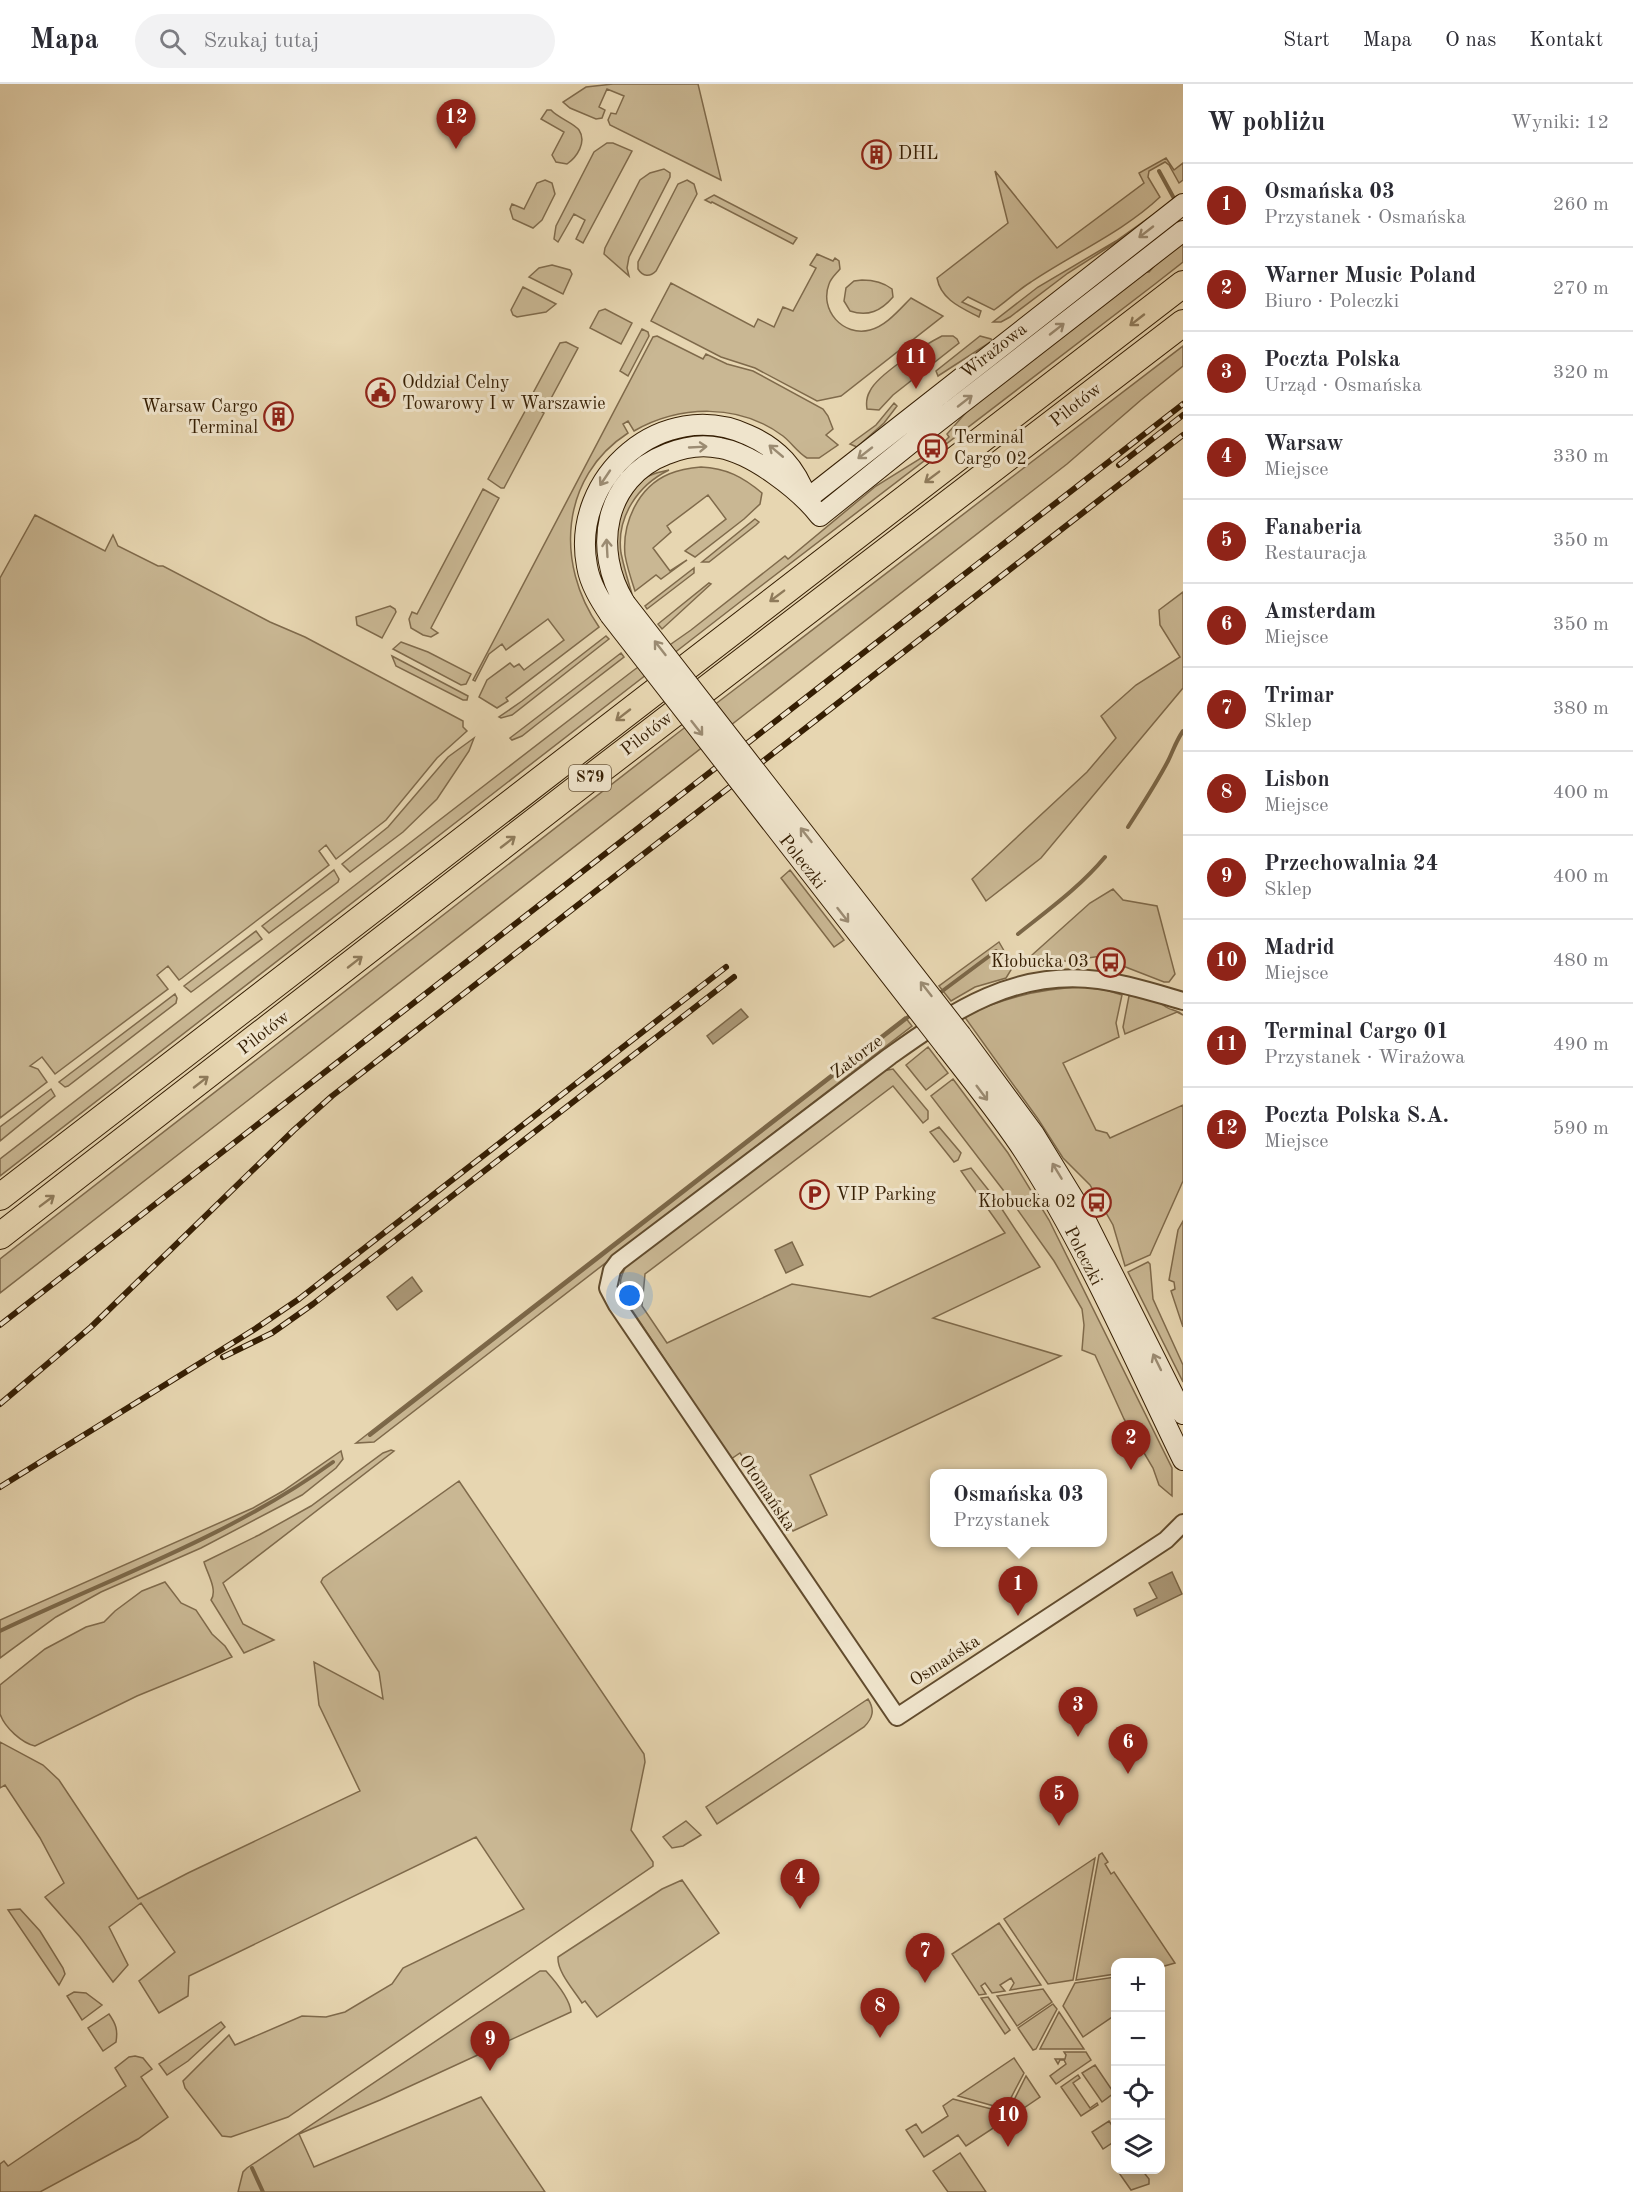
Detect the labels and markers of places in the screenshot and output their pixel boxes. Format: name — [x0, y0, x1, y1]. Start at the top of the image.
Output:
pin: 12 — [436, 100, 476, 149]
building icon: DHL — [861, 138, 893, 170]
place label: DHL — [898, 145, 938, 163]
pin: 11 — [896, 340, 936, 389]
place label: Oddział Celny Towarowy I w Warszawie — [402, 374, 606, 413]
public building icon: Oddział Celny Towarowy I w Warszawie — [365, 377, 397, 409]
place label: Warsaw Cargo Terminal — [142, 398, 258, 437]
building icon: Warsaw Cargo Terminal — [263, 401, 295, 433]
place label: Terminal Cargo 02 — [954, 429, 1027, 468]
bus stop icon: Terminal Cargo 02 — [917, 432, 949, 464]
bus stop icon: Kłobucka 03 — [1094, 946, 1126, 978]
place label: Kłobucka 03 — [991, 953, 1089, 971]
parking icon: VIP Parking — [799, 1179, 831, 1211]
place label: VIP Parking — [836, 1186, 936, 1204]
bus stop icon: Kłobucka 02 — [1081, 1186, 1113, 1218]
place label: Kłobucka 02 — [978, 1193, 1076, 1211]
pin: 2 — [1112, 1420, 1150, 1470]
pin: 1 — [998, 1566, 1038, 1616]
pin: 3 — [1058, 1688, 1098, 1737]
pin: 6 — [1108, 1724, 1148, 1774]
pin: 5 — [1040, 1776, 1078, 1826]
pin: 4 — [780, 1860, 820, 1909]
pin: 7 — [906, 1934, 944, 1983]
pin: 8 — [860, 1988, 900, 2038]
pin: 9 — [470, 2022, 510, 2071]
pin: 10 — [988, 2098, 1028, 2147]

